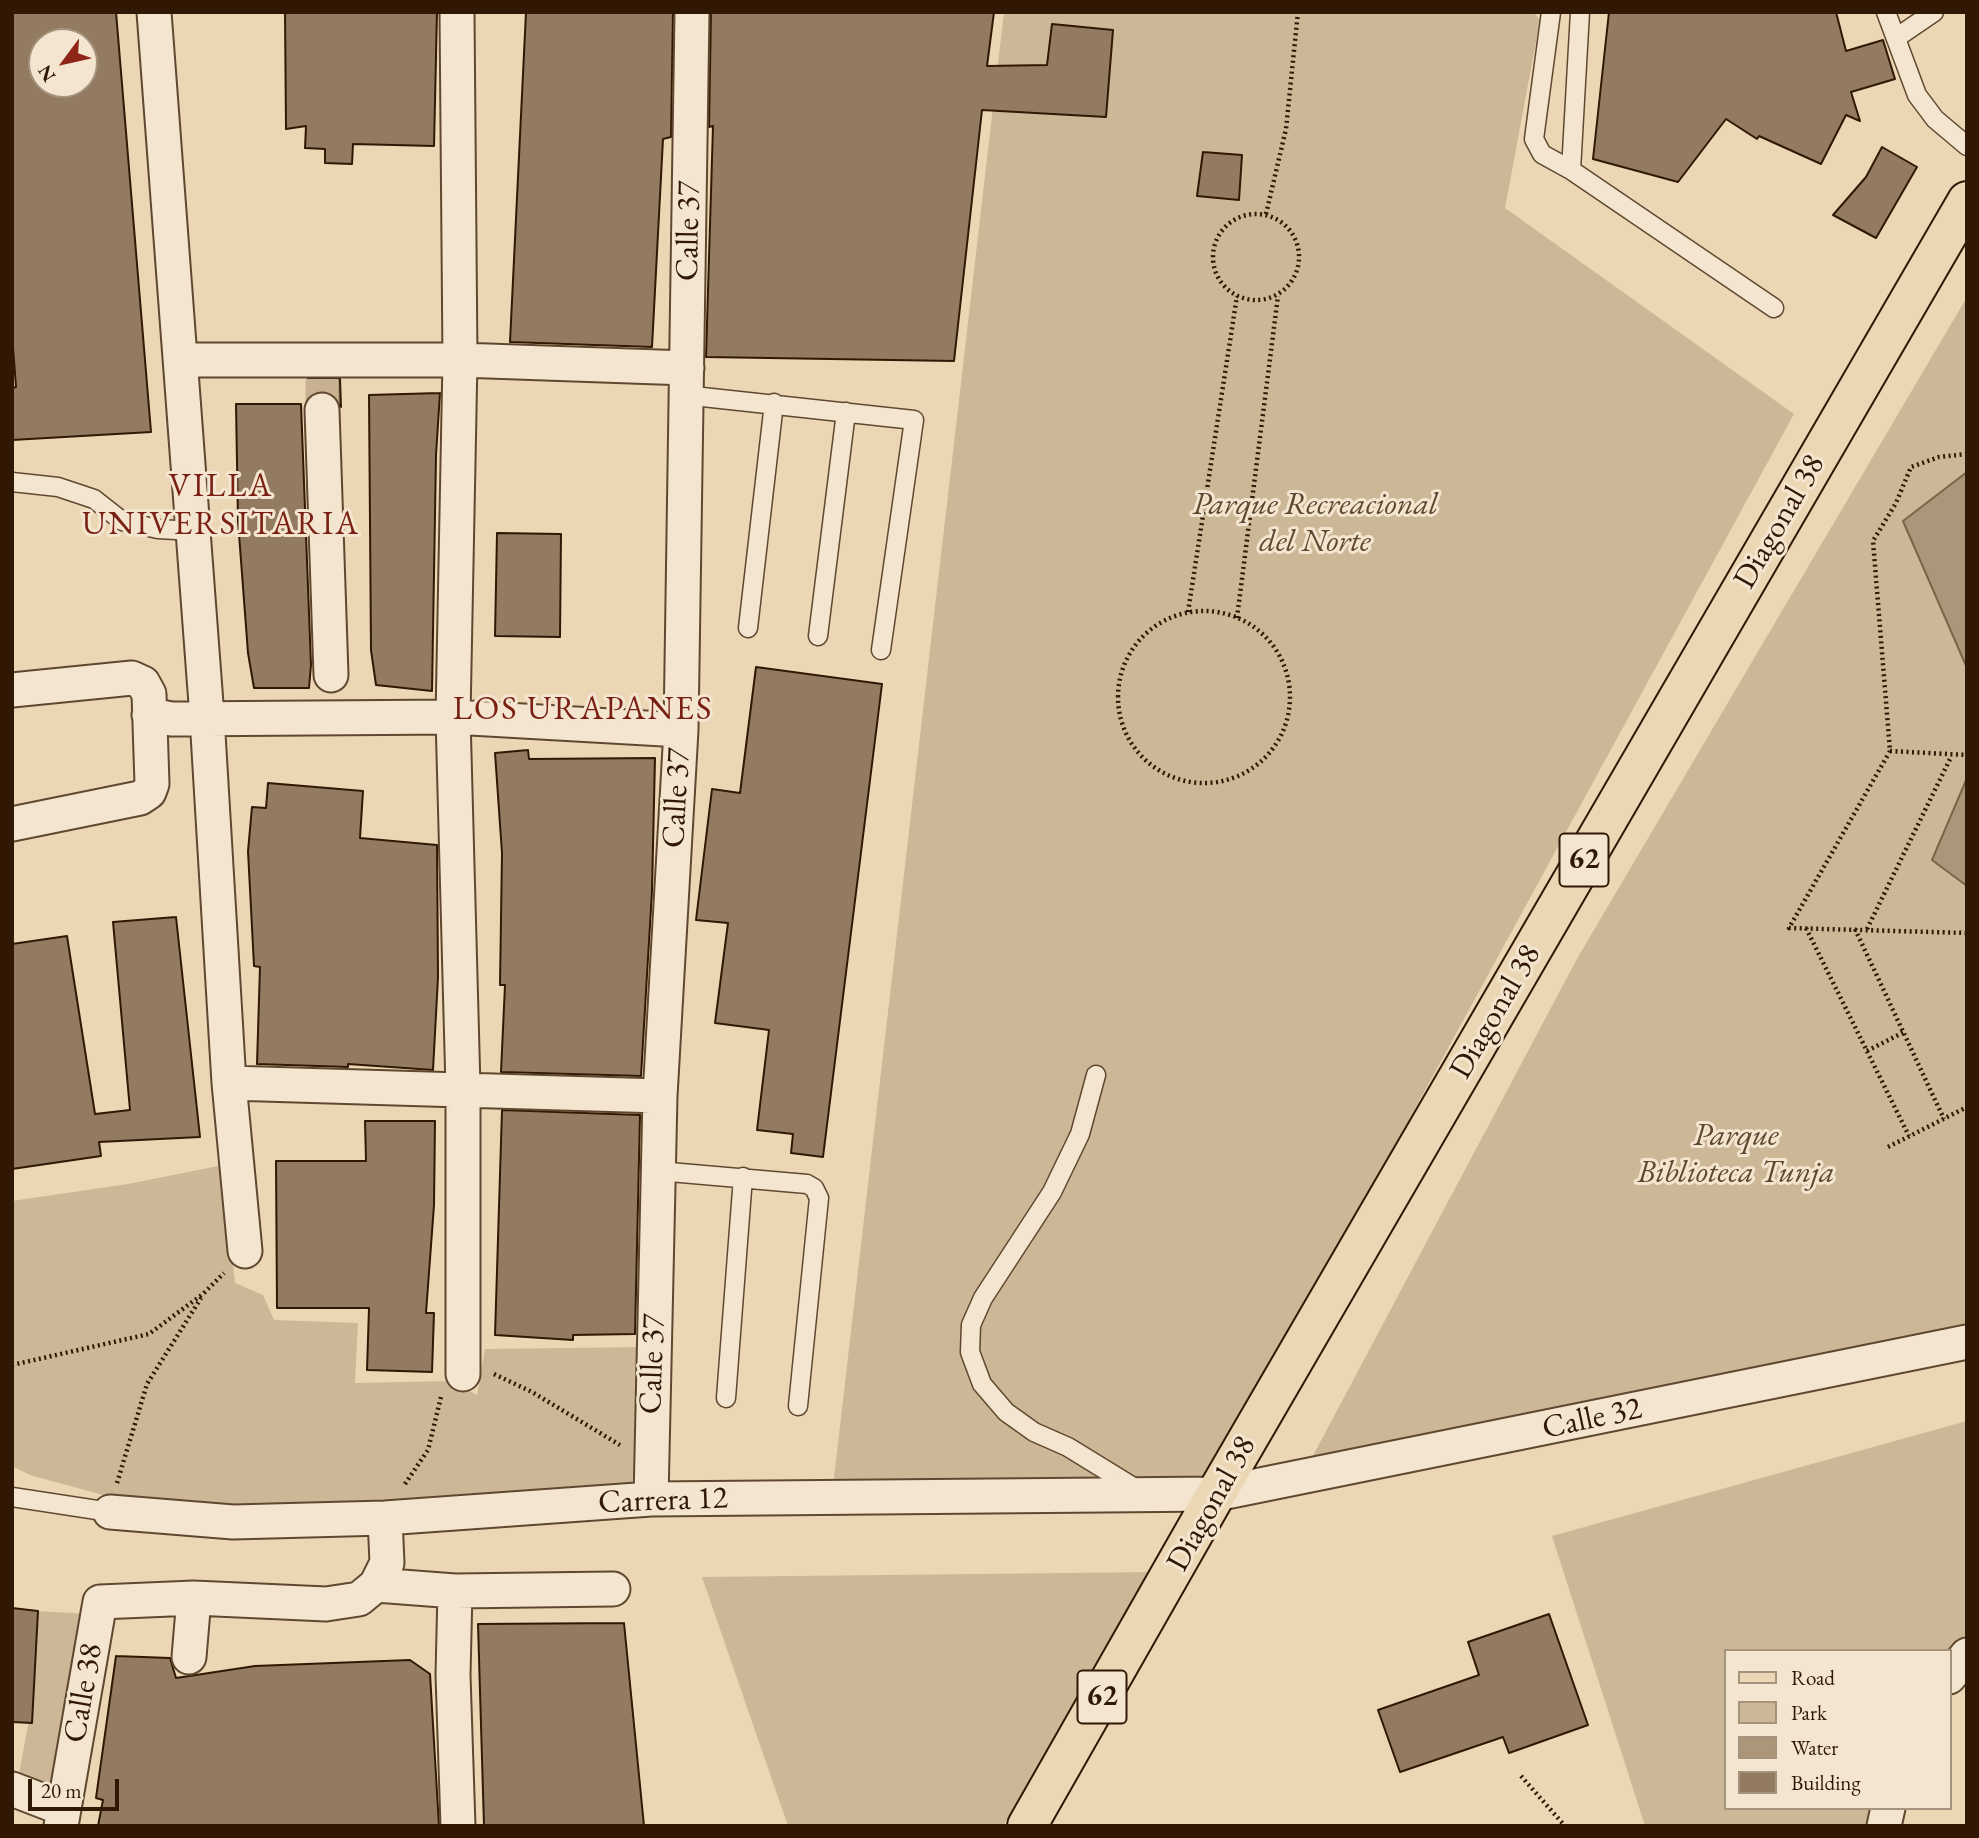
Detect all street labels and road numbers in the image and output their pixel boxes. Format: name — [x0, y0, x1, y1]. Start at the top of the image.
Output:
street label: Calle 37 — [669, 180, 709, 282]
street label: Diagonal 38 — [1726, 448, 1834, 596]
street label: Calle 37 — [655, 747, 699, 849]
road number: 62 — [1560, 834, 1608, 887]
street label: Diagonal 38 — [1442, 938, 1550, 1086]
street label: Calle 37 — [632, 1313, 674, 1415]
street label: Calle 32 — [1539, 1390, 1645, 1448]
street label: Diagonal 38 — [1159, 1430, 1265, 1578]
street label: Carrera 12 — [597, 1480, 729, 1522]
street label: Calle 38 — [56, 1640, 112, 1746]
road number: 62 — [1078, 1670, 1126, 1723]

